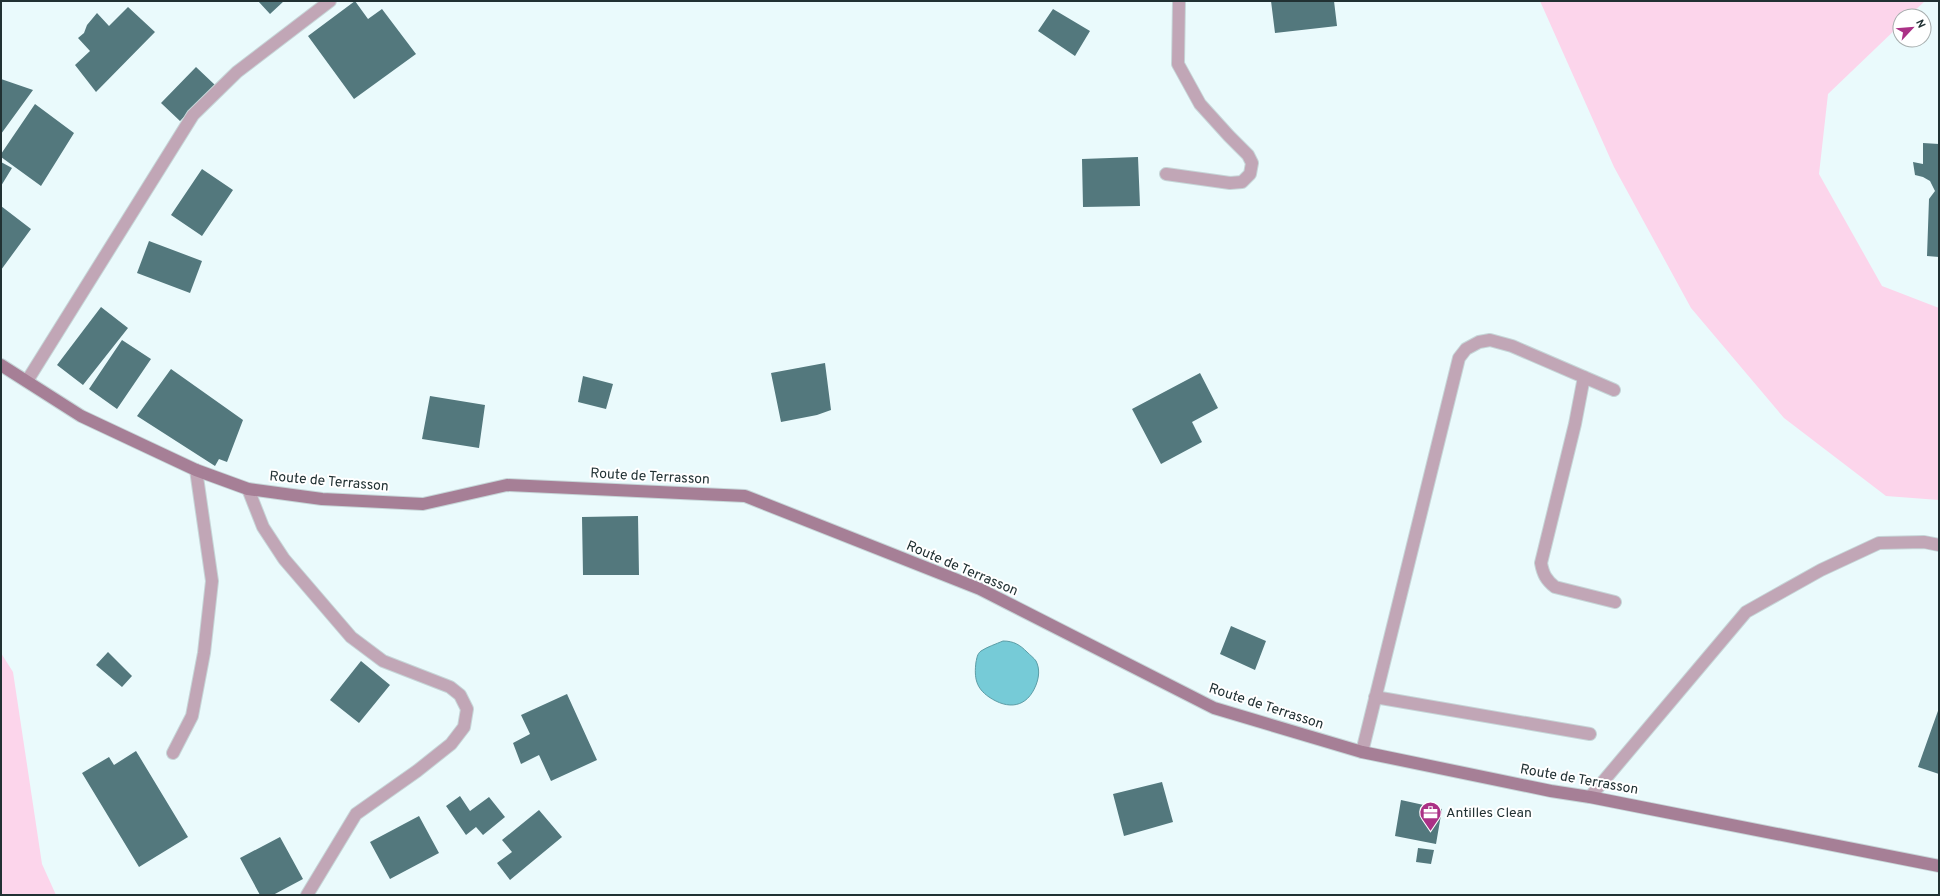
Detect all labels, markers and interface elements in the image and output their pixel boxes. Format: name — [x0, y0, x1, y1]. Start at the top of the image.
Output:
north arrow — [1892, 8, 1932, 48]
text: N — [1912, 17, 1928, 31]
street label: Route de Terrasson — [590, 465, 710, 489]
street label: Route de Terrasson — [269, 468, 389, 496]
street label: Route de Terrasson — [904, 538, 1020, 600]
street label: Route de Terrasson — [1206, 680, 1326, 734]
street label: Route de Terrasson — [1519, 761, 1639, 799]
office icon: Antilles Clean — [1417, 800, 1443, 833]
place label: Antilles Clean — [1446, 805, 1532, 822]

